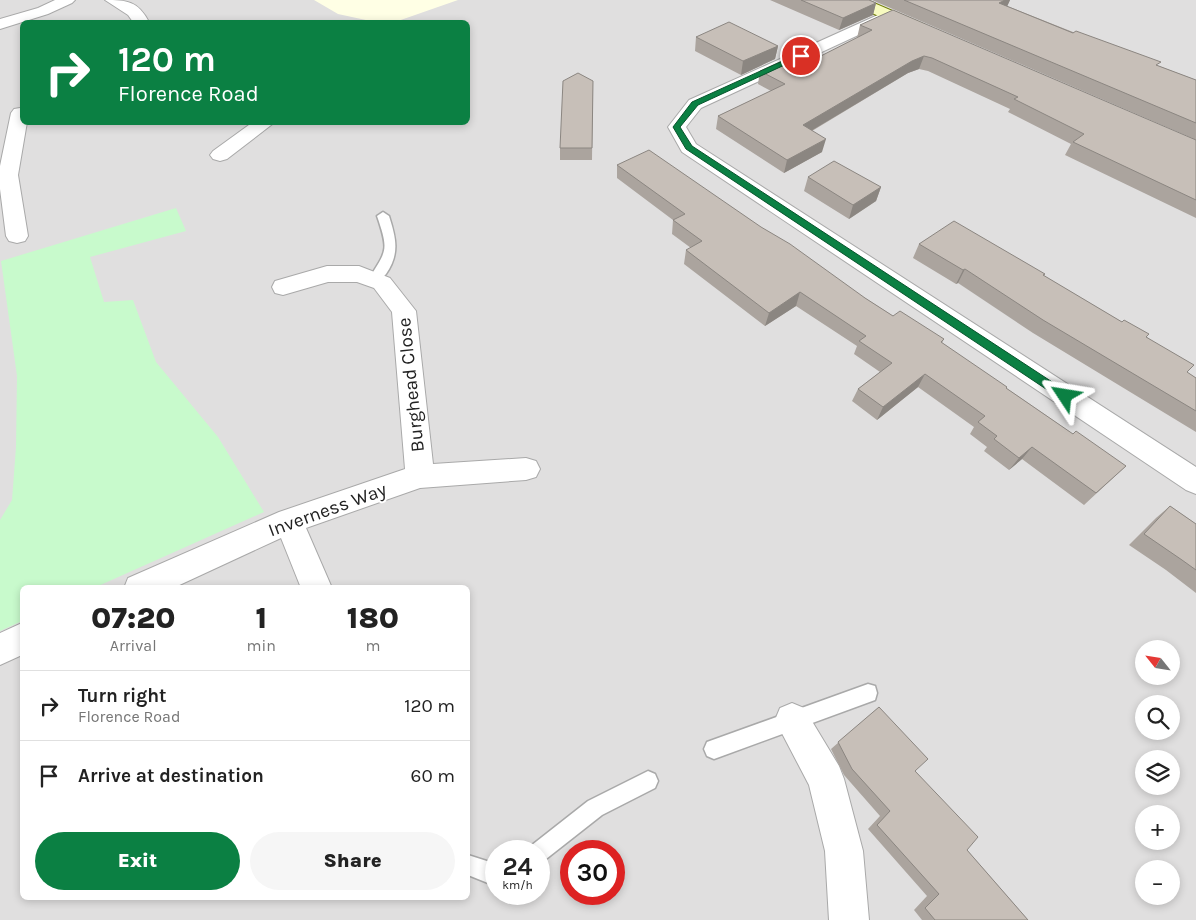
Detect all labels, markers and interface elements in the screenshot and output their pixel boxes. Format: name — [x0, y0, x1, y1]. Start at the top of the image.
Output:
pin — [780, 35, 822, 77]
text: 120 m — [118, 39, 216, 80]
icon: right — [35, 40, 100, 105]
icon: arrive — [787, 42, 815, 70]
text: Florence Road — [118, 81, 259, 107]
street label: Burghead Close — [393, 317, 429, 453]
position arrow — [1038, 369, 1090, 421]
street label: Inverness Way — [265, 478, 390, 542]
text: 07:20 — [91, 600, 175, 636]
text: 1 — [255, 600, 267, 636]
text: 180 — [347, 600, 399, 636]
text: Arrival — [110, 636, 157, 655]
text: min — [246, 636, 276, 655]
text: m — [365, 636, 380, 655]
north arrow — [1135, 640, 1180, 685]
map controls — [1135, 640, 1180, 905]
text: Turn right — [78, 685, 167, 707]
icon: right — [35, 692, 63, 720]
text: 120 m — [404, 695, 455, 717]
button: search — [1135, 695, 1180, 740]
text: Florence Road — [78, 707, 180, 726]
button: layers — [1135, 750, 1180, 795]
icon: arrive — [35, 762, 63, 790]
text: Arrive at destination — [78, 765, 264, 787]
text: 60 m — [411, 765, 455, 787]
button: + — [1135, 805, 1180, 850]
button: Exit — [35, 832, 240, 890]
button: Share — [250, 832, 455, 890]
speed limit sign: 30 — [560, 840, 625, 905]
text: 24 — [502, 852, 533, 881]
button: − — [1135, 860, 1180, 905]
text: km/h — [502, 878, 533, 892]

